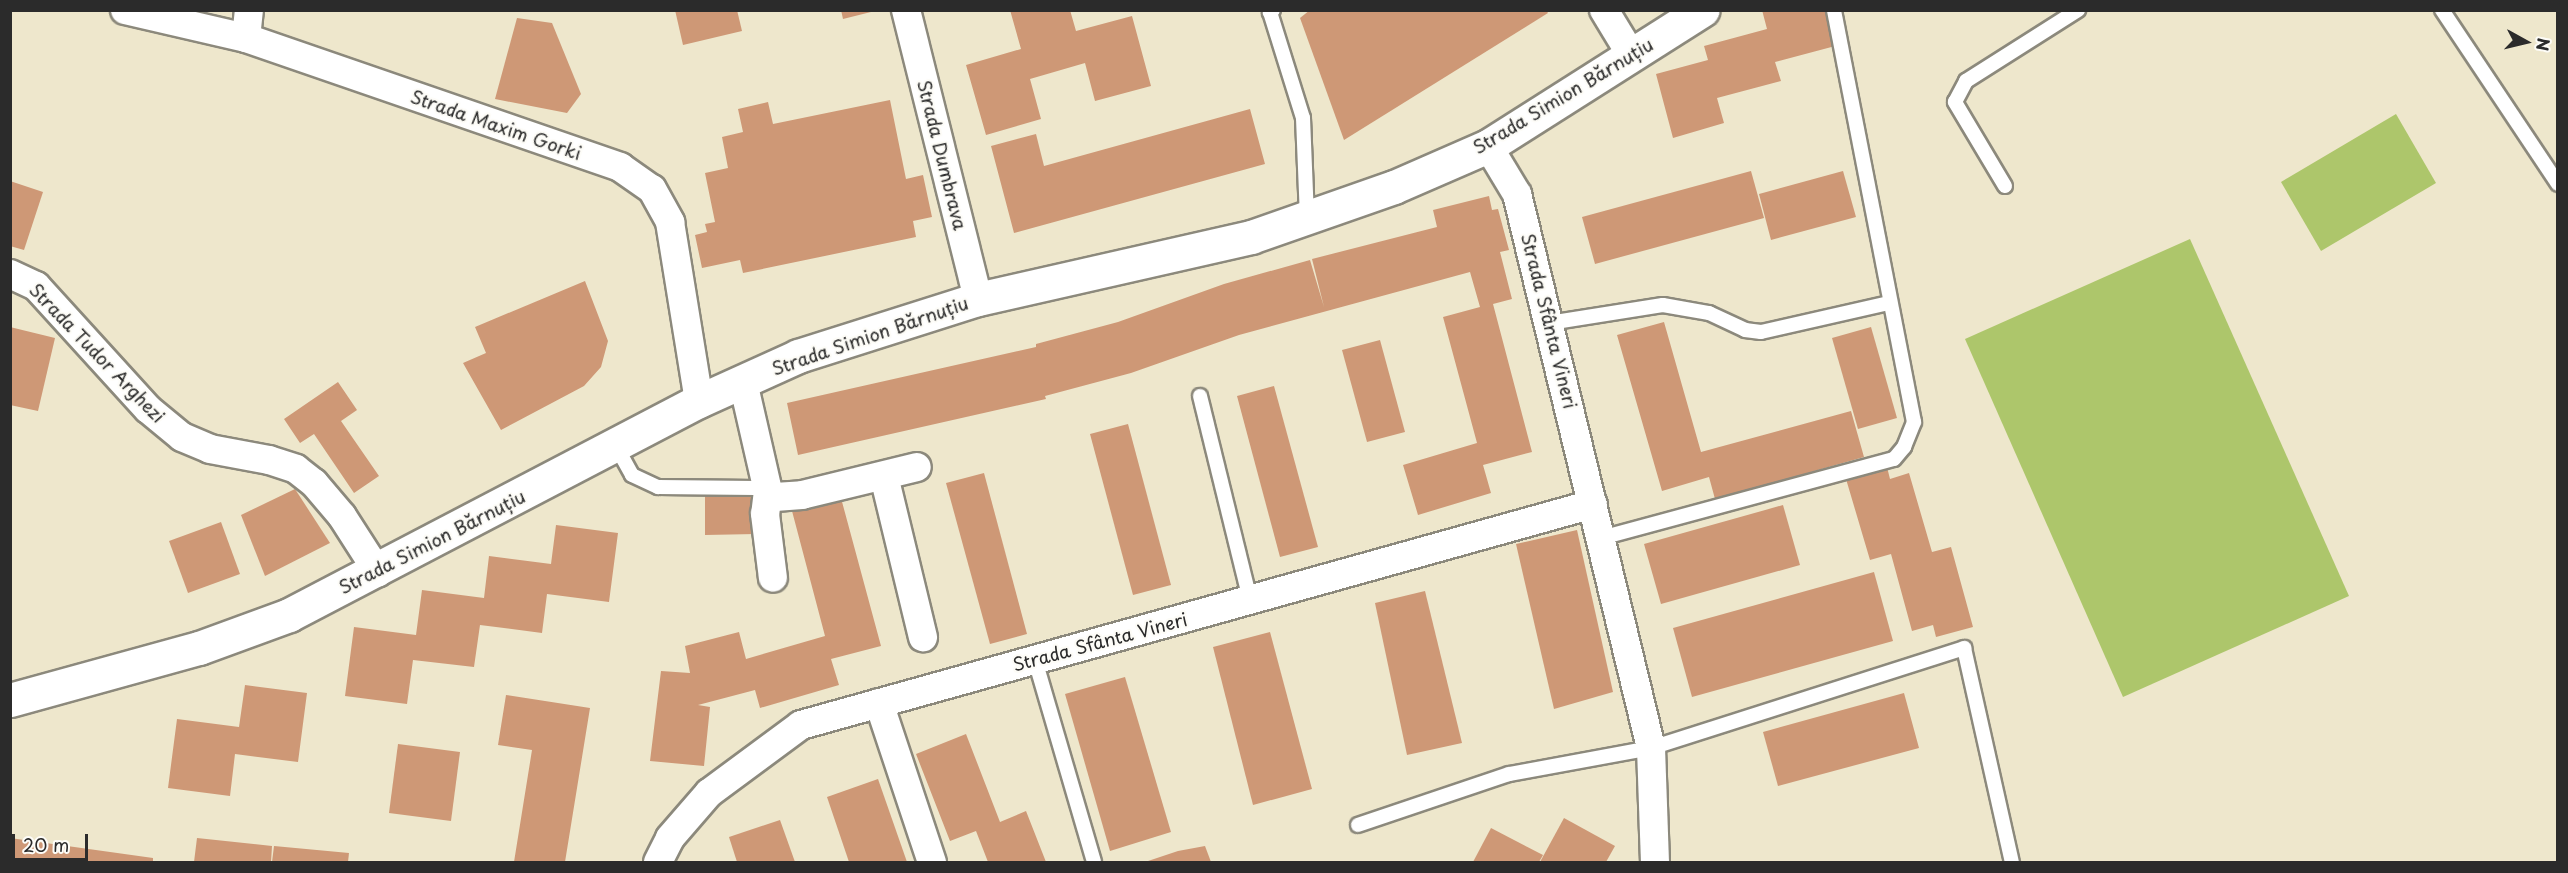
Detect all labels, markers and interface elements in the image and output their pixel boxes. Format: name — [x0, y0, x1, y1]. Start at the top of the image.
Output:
north arrow — [2496, 12, 2556, 72]
street label: Strada Simion Bărnuțiu — [1469, 34, 1657, 158]
text: N — [2531, 37, 2557, 52]
street label: Strada Dumbrava — [913, 77, 971, 233]
street label: Strada Maxim Gorki — [407, 86, 585, 164]
street label: Strada Sfânta Vineri — [1517, 230, 1581, 412]
street label: Strada Tudor Arghezi — [25, 279, 169, 427]
street label: Strada Simion Bărnuțiu — [769, 292, 971, 380]
street label: Strada Simion Bărnuțiu — [335, 486, 529, 598]
street label: Strada Sfânta Vineri — [1010, 608, 1190, 676]
scale bar — [15, 822, 92, 860]
text: 20 m — [23, 831, 69, 858]

